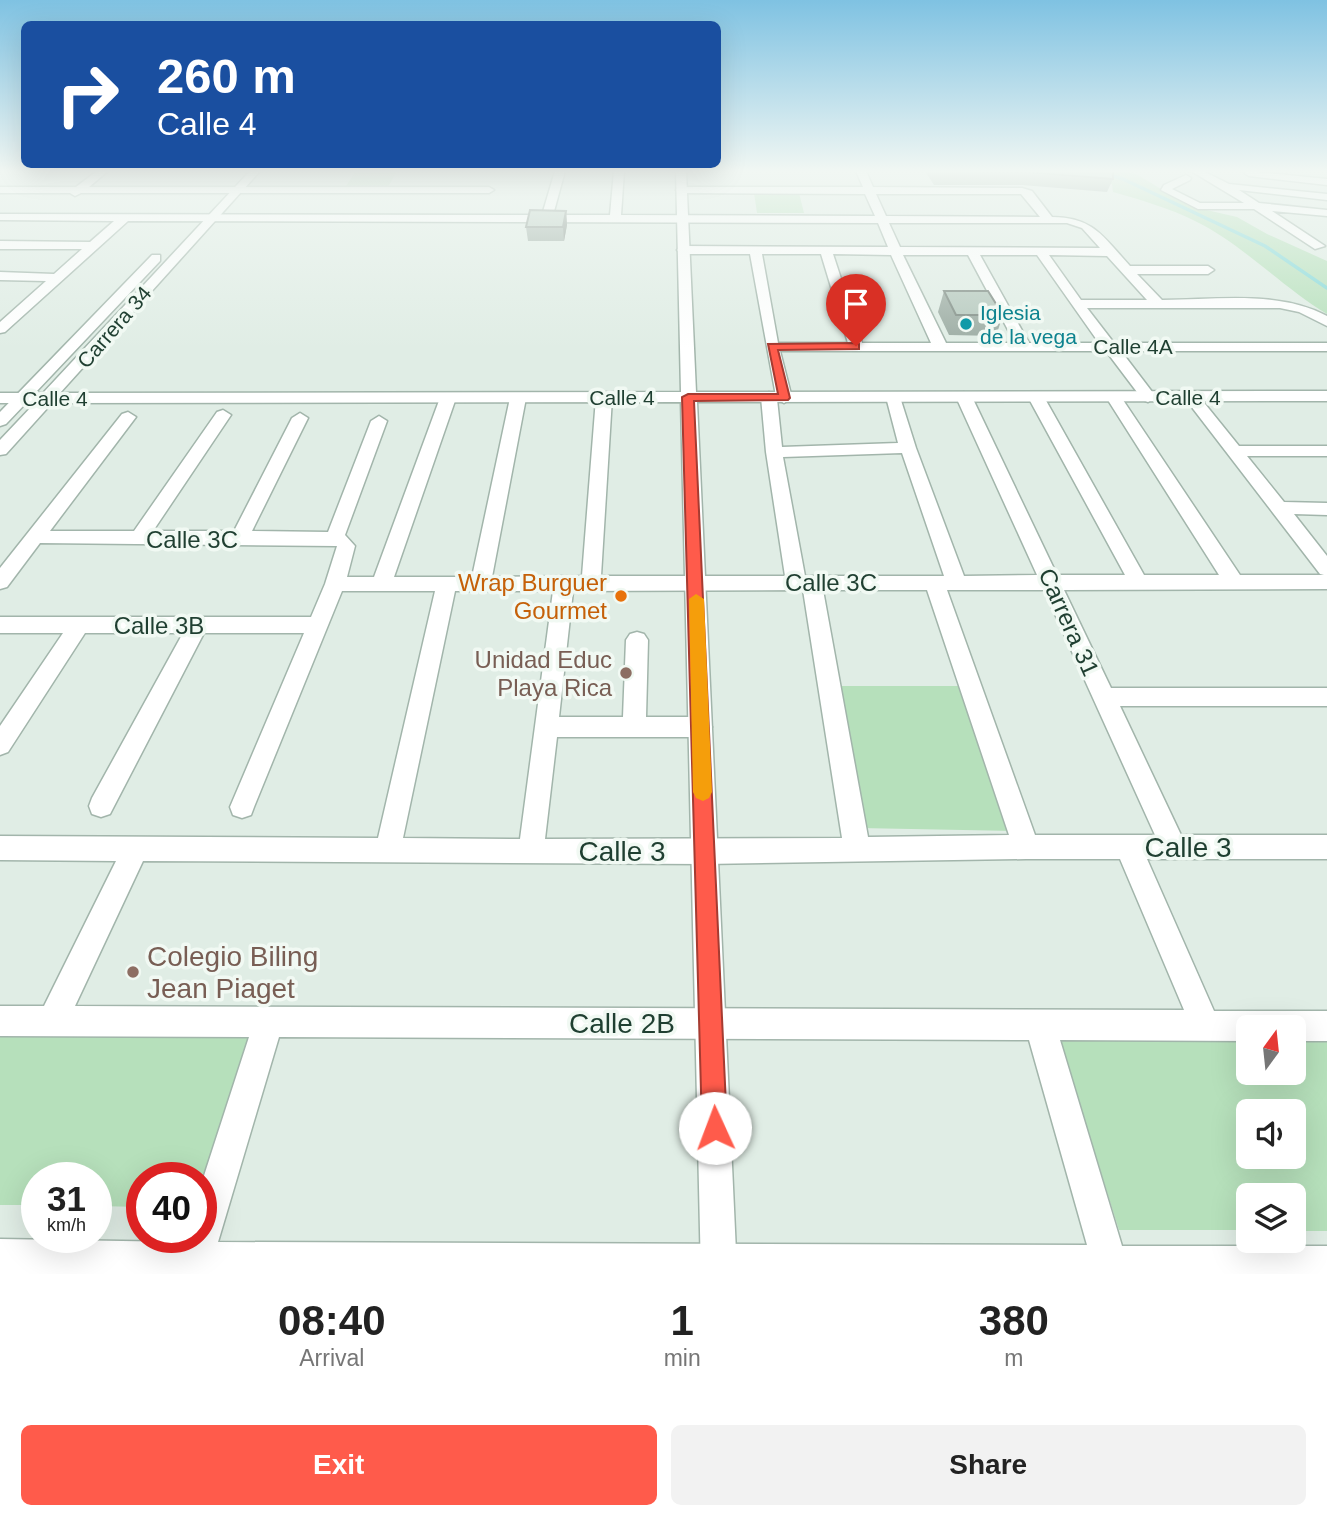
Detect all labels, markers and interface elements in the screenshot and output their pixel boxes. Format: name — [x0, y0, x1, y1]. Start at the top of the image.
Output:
icon: right — [42, 49, 133, 140]
text: 260 m — [157, 49, 296, 103]
text: Calle 4 — [157, 106, 257, 142]
pin — [826, 274, 886, 346]
street label: Carrera 34 — [72, 281, 156, 372]
icon: arrive — [837, 285, 875, 323]
place label: Iglesia de la vega — [980, 301, 1077, 348]
marker: Iglesia de la vega — [958, 316, 974, 332]
street label: Calle 4A — [1093, 335, 1173, 358]
street label: Calle 4 — [589, 386, 655, 409]
street label: Calle 4 — [1155, 386, 1221, 409]
street label: Calle 4 — [22, 387, 88, 410]
street label: Calle 3C — [146, 526, 238, 553]
street label: Carrera 31 — [1033, 564, 1105, 680]
place label: Wrap Burguer Gourmet — [458, 569, 607, 624]
street label: Calle 3C — [785, 569, 877, 596]
marker: Wrap Burguer Gourmet — [613, 588, 629, 604]
street label: Calle 3B — [114, 612, 204, 639]
place label: Unidad Educ Playa Rica — [475, 646, 613, 701]
marker: Unidad Educ Playa Rica — [618, 665, 634, 681]
street label: Calle 3 — [1144, 832, 1232, 863]
street label: Calle 3 — [578, 836, 666, 867]
place label: Colegio Biling Jean Piaget — [147, 941, 318, 1004]
marker: Colegio Biling Jean Piaget — [125, 964, 141, 980]
street label: Calle 2B — [569, 1008, 675, 1039]
north arrow — [1236, 1015, 1306, 1085]
map controls — [1236, 1015, 1306, 1253]
position arrow — [678, 1091, 752, 1165]
button: sound — [1236, 1099, 1306, 1169]
speed limit sign: 40 — [126, 1162, 217, 1253]
text: 31 — [47, 1179, 86, 1218]
button: layers — [1236, 1183, 1306, 1253]
text: km/h — [47, 1215, 86, 1235]
text: 08:40 — [278, 1297, 386, 1344]
text: 1 — [670, 1297, 694, 1344]
text: 380 — [979, 1297, 1049, 1344]
text: Arrival — [299, 1345, 364, 1371]
text: min — [664, 1345, 701, 1371]
text: m — [1004, 1345, 1023, 1371]
button: Exit — [21, 1425, 657, 1505]
button: Share — [671, 1425, 1306, 1505]

